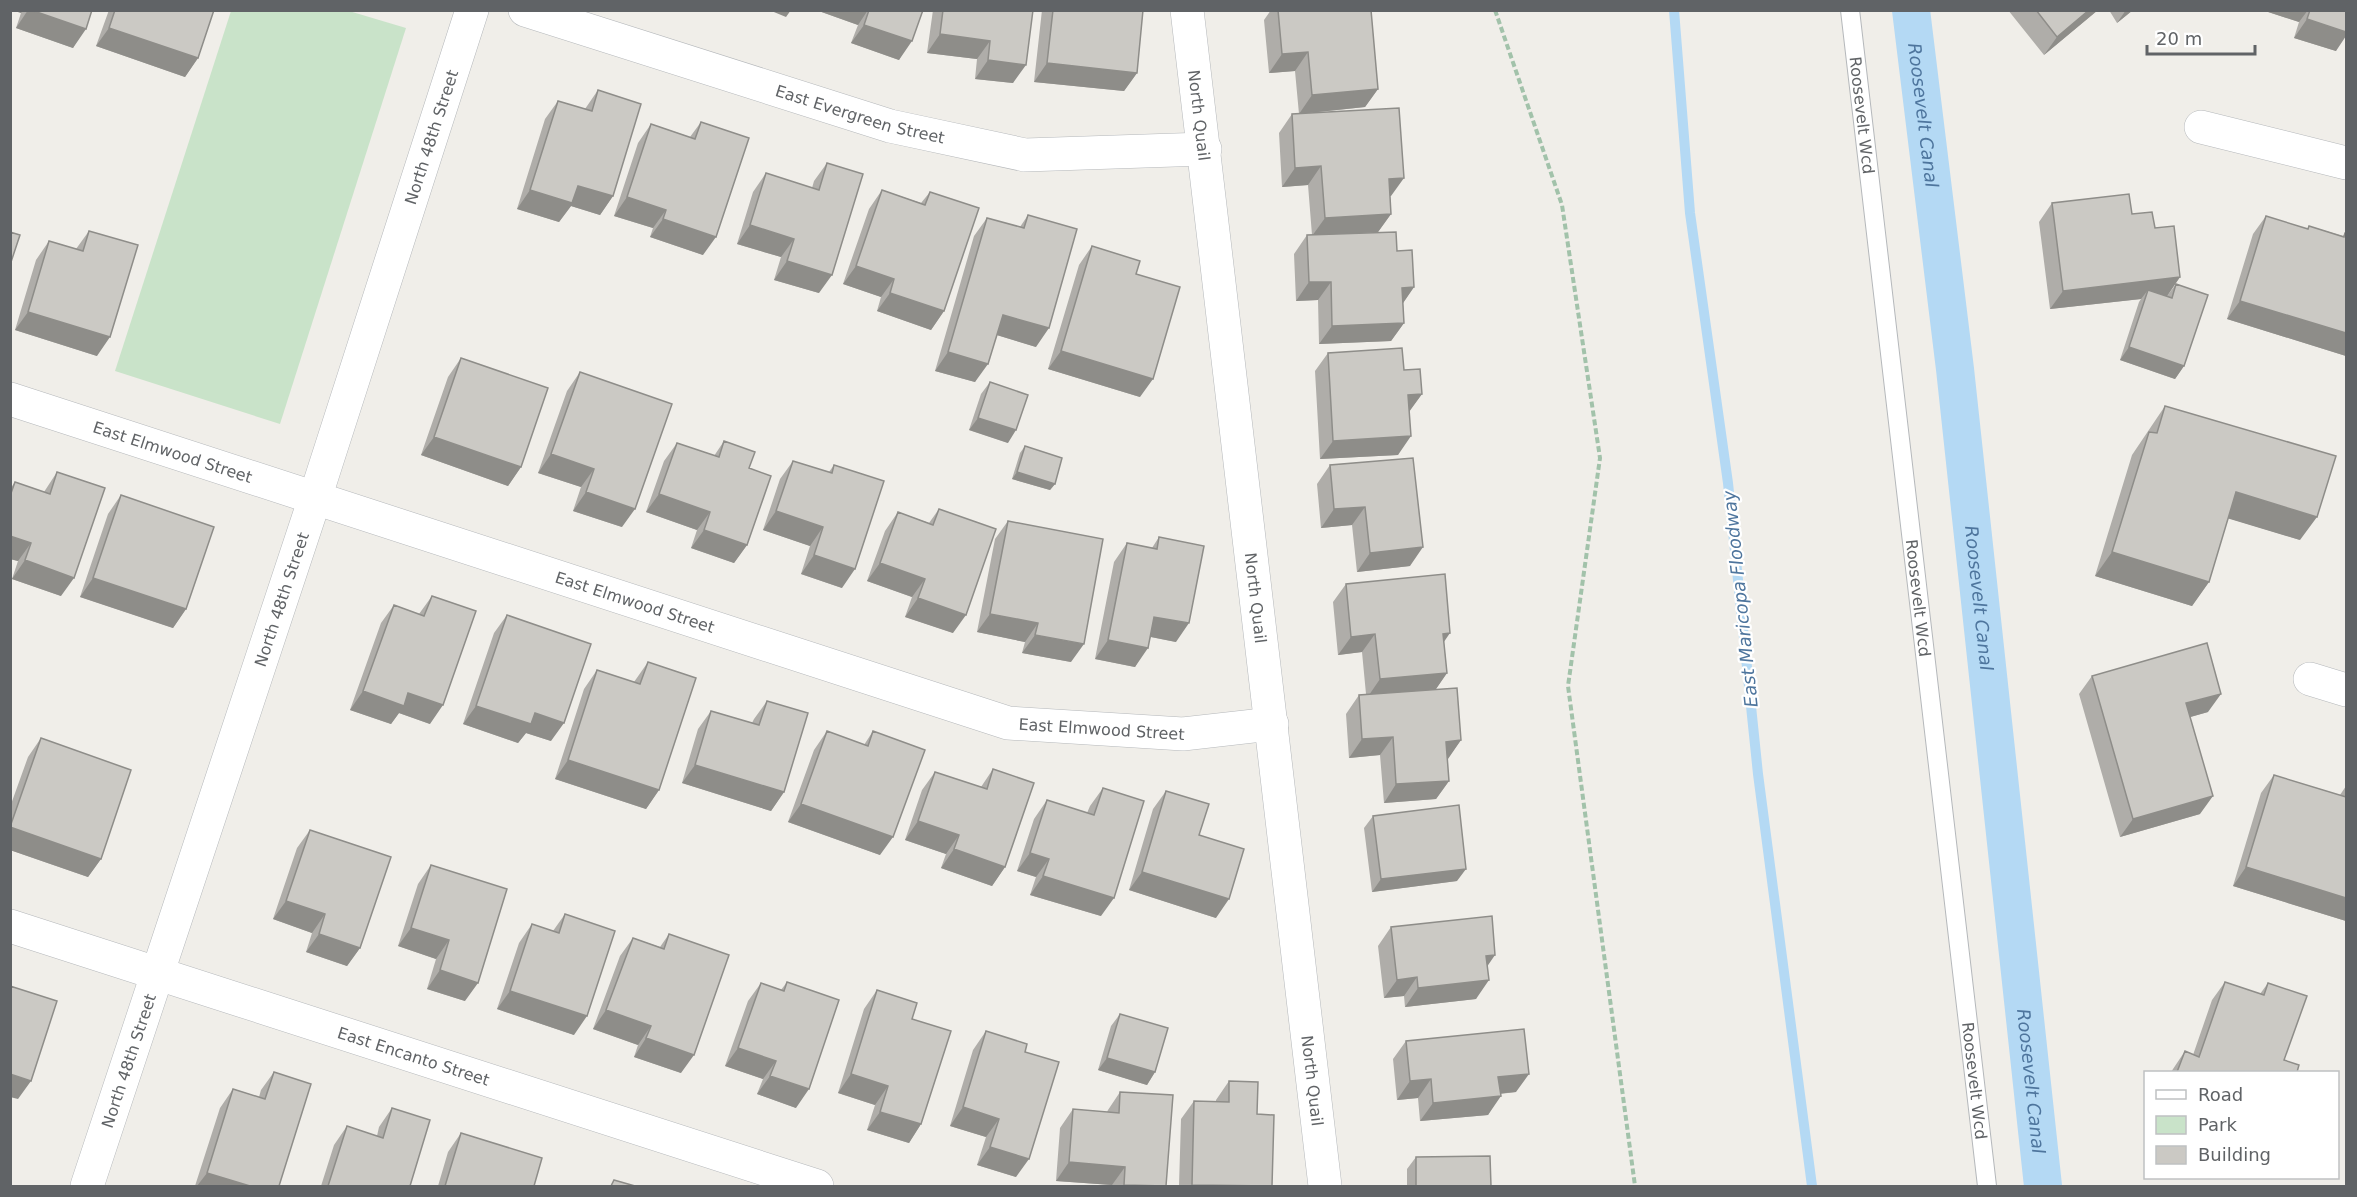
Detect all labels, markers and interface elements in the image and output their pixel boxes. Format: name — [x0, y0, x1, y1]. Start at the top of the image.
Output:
scale bar — [2147, 18, 2255, 56]
text: 20 m — [2156, 28, 2202, 49]
water label: Roosevelt Canal — [1905, 42, 1943, 189]
street label: Roosevelt Wcd — [1846, 56, 1879, 175]
street label: North 48th Street — [401, 67, 462, 207]
street label: North Quail — [1185, 69, 1214, 162]
street label: East Evergreen Street — [773, 81, 946, 147]
street label: East Elmwood Street — [91, 417, 255, 487]
water label: East Maricopa Floodway — [1718, 489, 1762, 708]
water label: Roosevelt Canal — [1961, 524, 1998, 672]
street label: North 48th Street — [250, 530, 313, 669]
street label: Roosevelt Wcd — [1902, 538, 1935, 658]
street label: North Quail — [1241, 552, 1271, 644]
street label: East Elmwood Street — [553, 567, 717, 637]
street label: East Elmwood Street — [1018, 714, 1185, 744]
street label: North 48th Street — [97, 991, 160, 1130]
water label: Roosevelt Canal — [2013, 1008, 2050, 1155]
street label: Roosevelt Wcd — [1958, 1021, 1991, 1141]
street label: East Encanto Street — [335, 1023, 492, 1089]
street label: North Quail — [1298, 1034, 1327, 1127]
legend — [2144, 1071, 2339, 1179]
text: Road — [2198, 1084, 2243, 1105]
text: Park — [2198, 1114, 2237, 1135]
text: Building — [2198, 1144, 2271, 1165]

